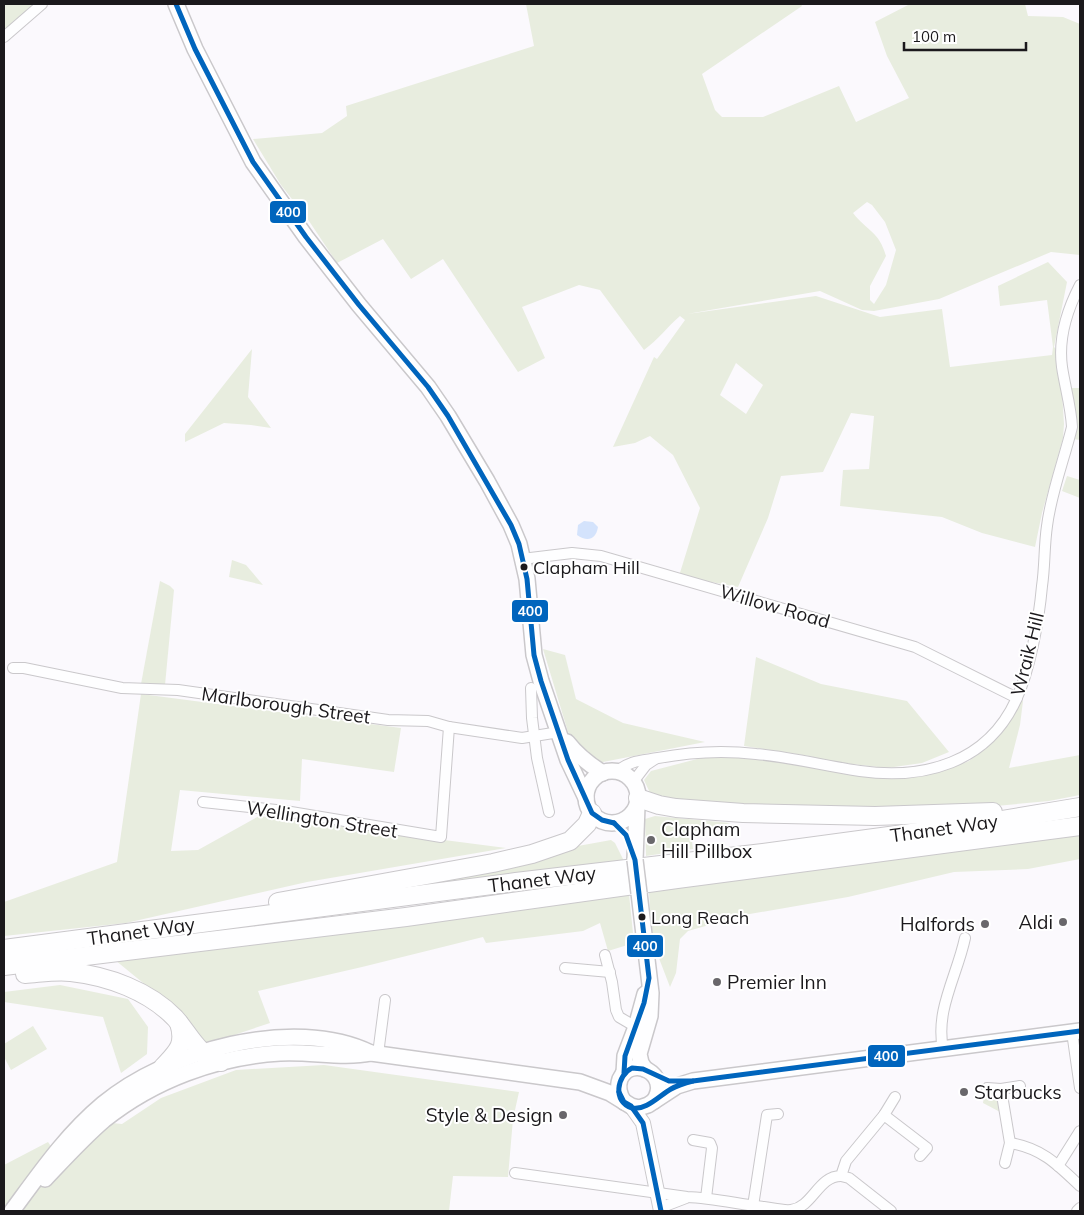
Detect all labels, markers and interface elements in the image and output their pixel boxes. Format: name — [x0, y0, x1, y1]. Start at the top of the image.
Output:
scale bar — [904, 20, 1026, 52]
text: 100 m — [912, 27, 956, 46]
line badge: 400 — [269, 200, 307, 224]
text: 400 — [275, 203, 301, 221]
place label: Clapham Hill — [533, 556, 640, 579]
marker: Clapham Hill — [519, 562, 529, 572]
street label: Willow Road — [717, 579, 833, 633]
line badge: 400 — [511, 599, 549, 623]
text: 400 — [517, 602, 543, 620]
street label: Wraik Hill — [1005, 610, 1049, 698]
street label: Marlborough Street — [200, 681, 372, 729]
street label: Wellington Street — [245, 795, 400, 843]
street label: Thanet Way — [889, 809, 999, 847]
place label: Clapham Hill Pillbox — [661, 817, 752, 863]
marker: Clapham Hill Pillbox — [645, 834, 657, 846]
street label: Thanet Way — [487, 860, 597, 898]
place label: Long Reach — [651, 906, 749, 929]
place label: Aldi — [1019, 910, 1053, 934]
street label: Thanet Way — [86, 912, 196, 950]
marker: Long Reach — [637, 912, 647, 922]
place label: Halfords — [900, 912, 975, 936]
marker: Aldi — [1057, 916, 1069, 928]
marker: Halfords — [979, 918, 991, 930]
line badge: 400 — [626, 934, 664, 958]
text: 400 — [632, 937, 658, 955]
place label: Premier Inn — [727, 970, 827, 994]
marker: Premier Inn — [711, 976, 723, 988]
line badge: 400 — [867, 1044, 906, 1068]
text: 400 — [873, 1047, 899, 1065]
place label: Starbucks — [974, 1080, 1062, 1104]
marker: Starbucks — [958, 1086, 970, 1098]
place label: Style & Design — [426, 1103, 553, 1127]
marker: Style & Design — [557, 1109, 569, 1121]

